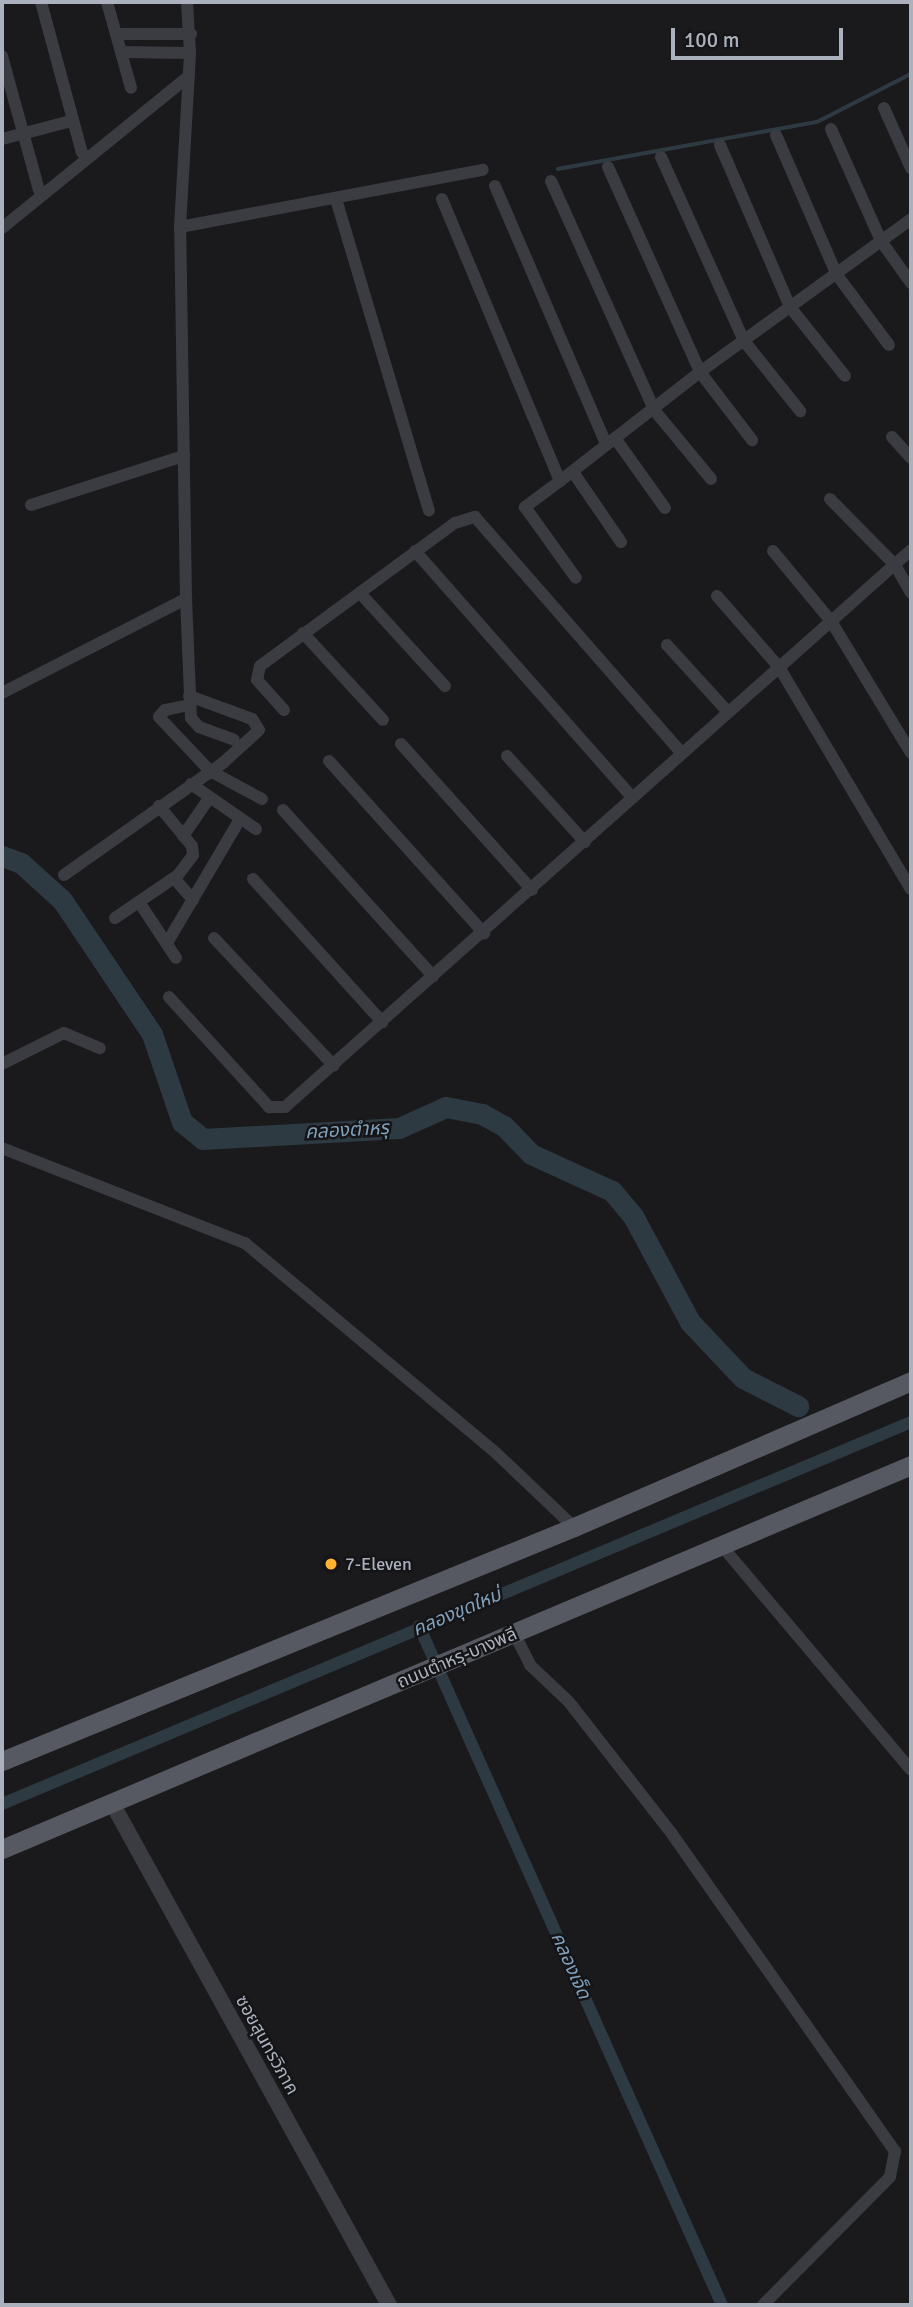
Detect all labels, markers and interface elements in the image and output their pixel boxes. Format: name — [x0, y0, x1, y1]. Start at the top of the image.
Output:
scale bar — [675, 14, 846, 58]
text: 100 m — [684, 27, 739, 53]
water label: คลองตำหรุ — [305, 1117, 389, 1145]
place label: 7-Eleven — [345, 1553, 412, 1575]
marker: 7-Eleven — [323, 1556, 339, 1572]
water label: คลองขุดใหม่ — [409, 1584, 505, 1642]
street label: ถนนตำหรุ-บางพลี — [394, 1623, 520, 1693]
water label: คลองเจ็ด — [545, 1929, 595, 2003]
street label: ซอยสุนทรวิภาค — [231, 1992, 303, 2098]

